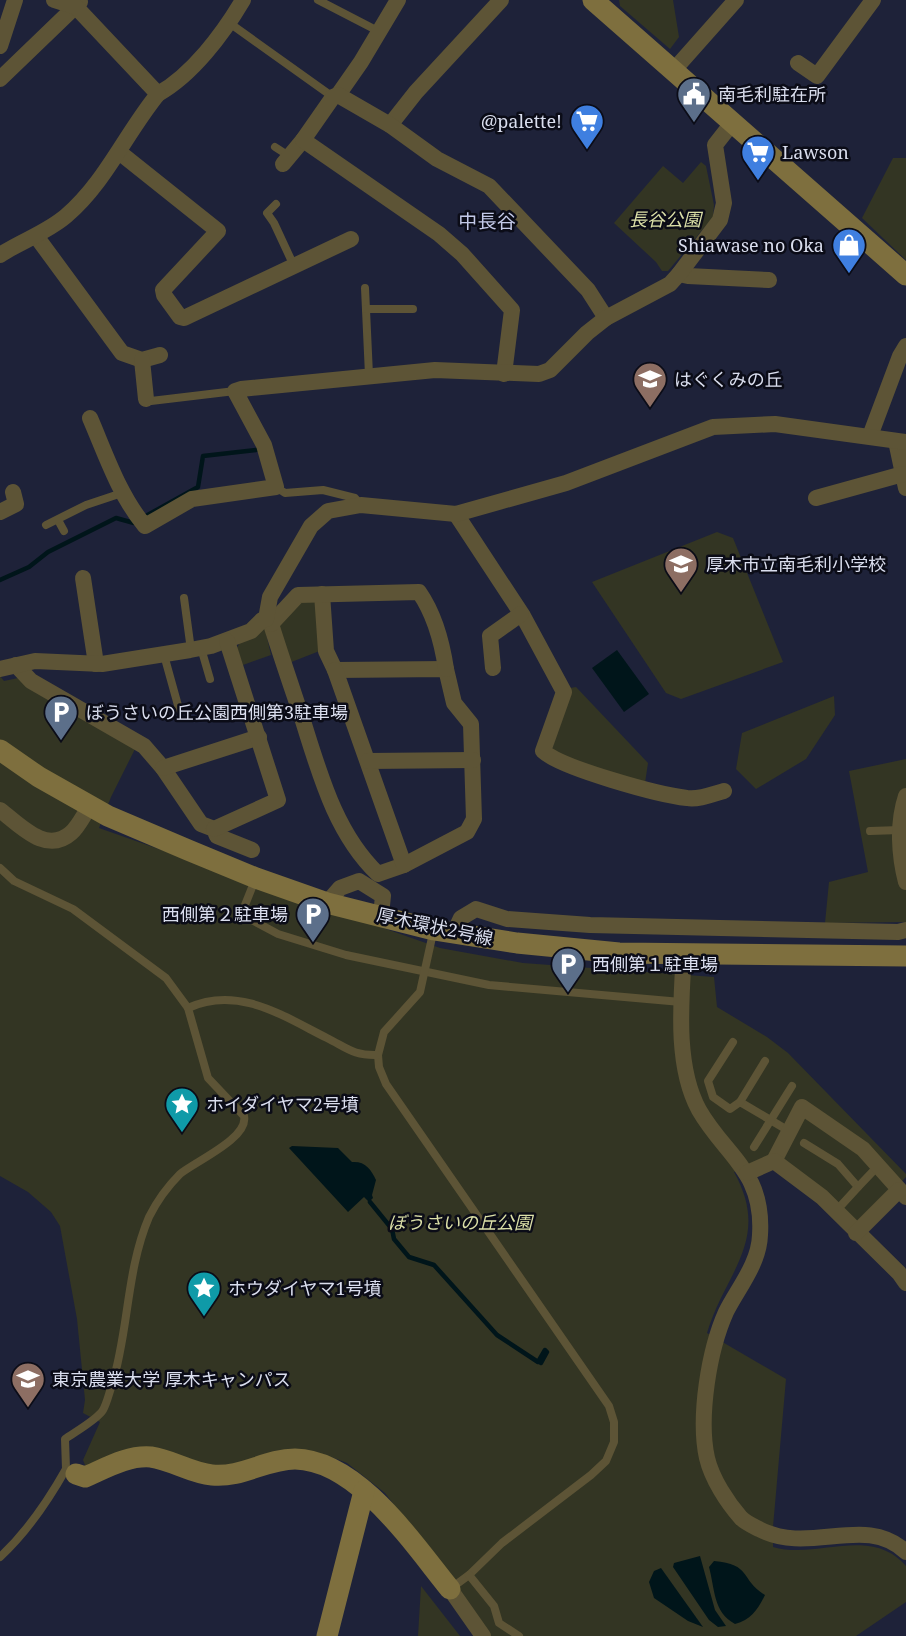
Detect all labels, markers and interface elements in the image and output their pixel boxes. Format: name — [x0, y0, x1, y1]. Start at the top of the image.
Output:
public building icon: 南毛利駐在所 — [675, 75, 713, 124]
place label: 南毛利駐在所 — [718, 82, 826, 106]
supermarket icon: @palette! — [568, 102, 606, 151]
place label: @palette! — [481, 109, 562, 133]
supermarket icon: Lawson — [739, 133, 777, 182]
place label: Lawson — [782, 140, 849, 164]
park label: 長谷公園 — [629, 207, 704, 231]
district label: 中長谷 — [458, 208, 516, 234]
shop icon: Shiawase no Oka — [830, 226, 868, 275]
place label: Shiawase no Oka — [678, 233, 824, 257]
school or university icon: はぐくみの丘 — [631, 360, 669, 409]
place label: はぐくみの丘 — [674, 367, 783, 391]
school or university icon: 厚木市立南毛利小学校 — [662, 545, 700, 594]
place label: 厚木市立南毛利小学校 — [706, 552, 886, 576]
parking icon: ぼうさいの丘公園西側第3駐車場 — [42, 693, 80, 742]
place label: ぼうさいの丘公園西側第3駐車場 — [86, 700, 348, 724]
parking icon: 西側第２駐車場 — [294, 895, 332, 944]
place label: 西側第２駐車場 — [162, 902, 288, 926]
street label: 厚木環状2号線 — [375, 902, 495, 950]
parking icon: 西側第１駐車場 — [549, 945, 587, 994]
place label: 西側第１駐車場 — [592, 952, 718, 976]
place icon: ホイダイヤマ2号墳 — [163, 1085, 201, 1134]
place label: ホイダイヤマ2号墳 — [206, 1092, 359, 1116]
park label: ぼうさいの丘公園 — [388, 1210, 535, 1234]
place icon: ホウダイヤマ1号墳 — [185, 1269, 223, 1318]
place label: ホウダイヤマ1号墳 — [228, 1276, 382, 1300]
school or university icon: 東京農業大学 厚木キャンパス — [9, 1360, 47, 1409]
place label: 東京農業大学 厚木キャンパス — [52, 1367, 291, 1391]

